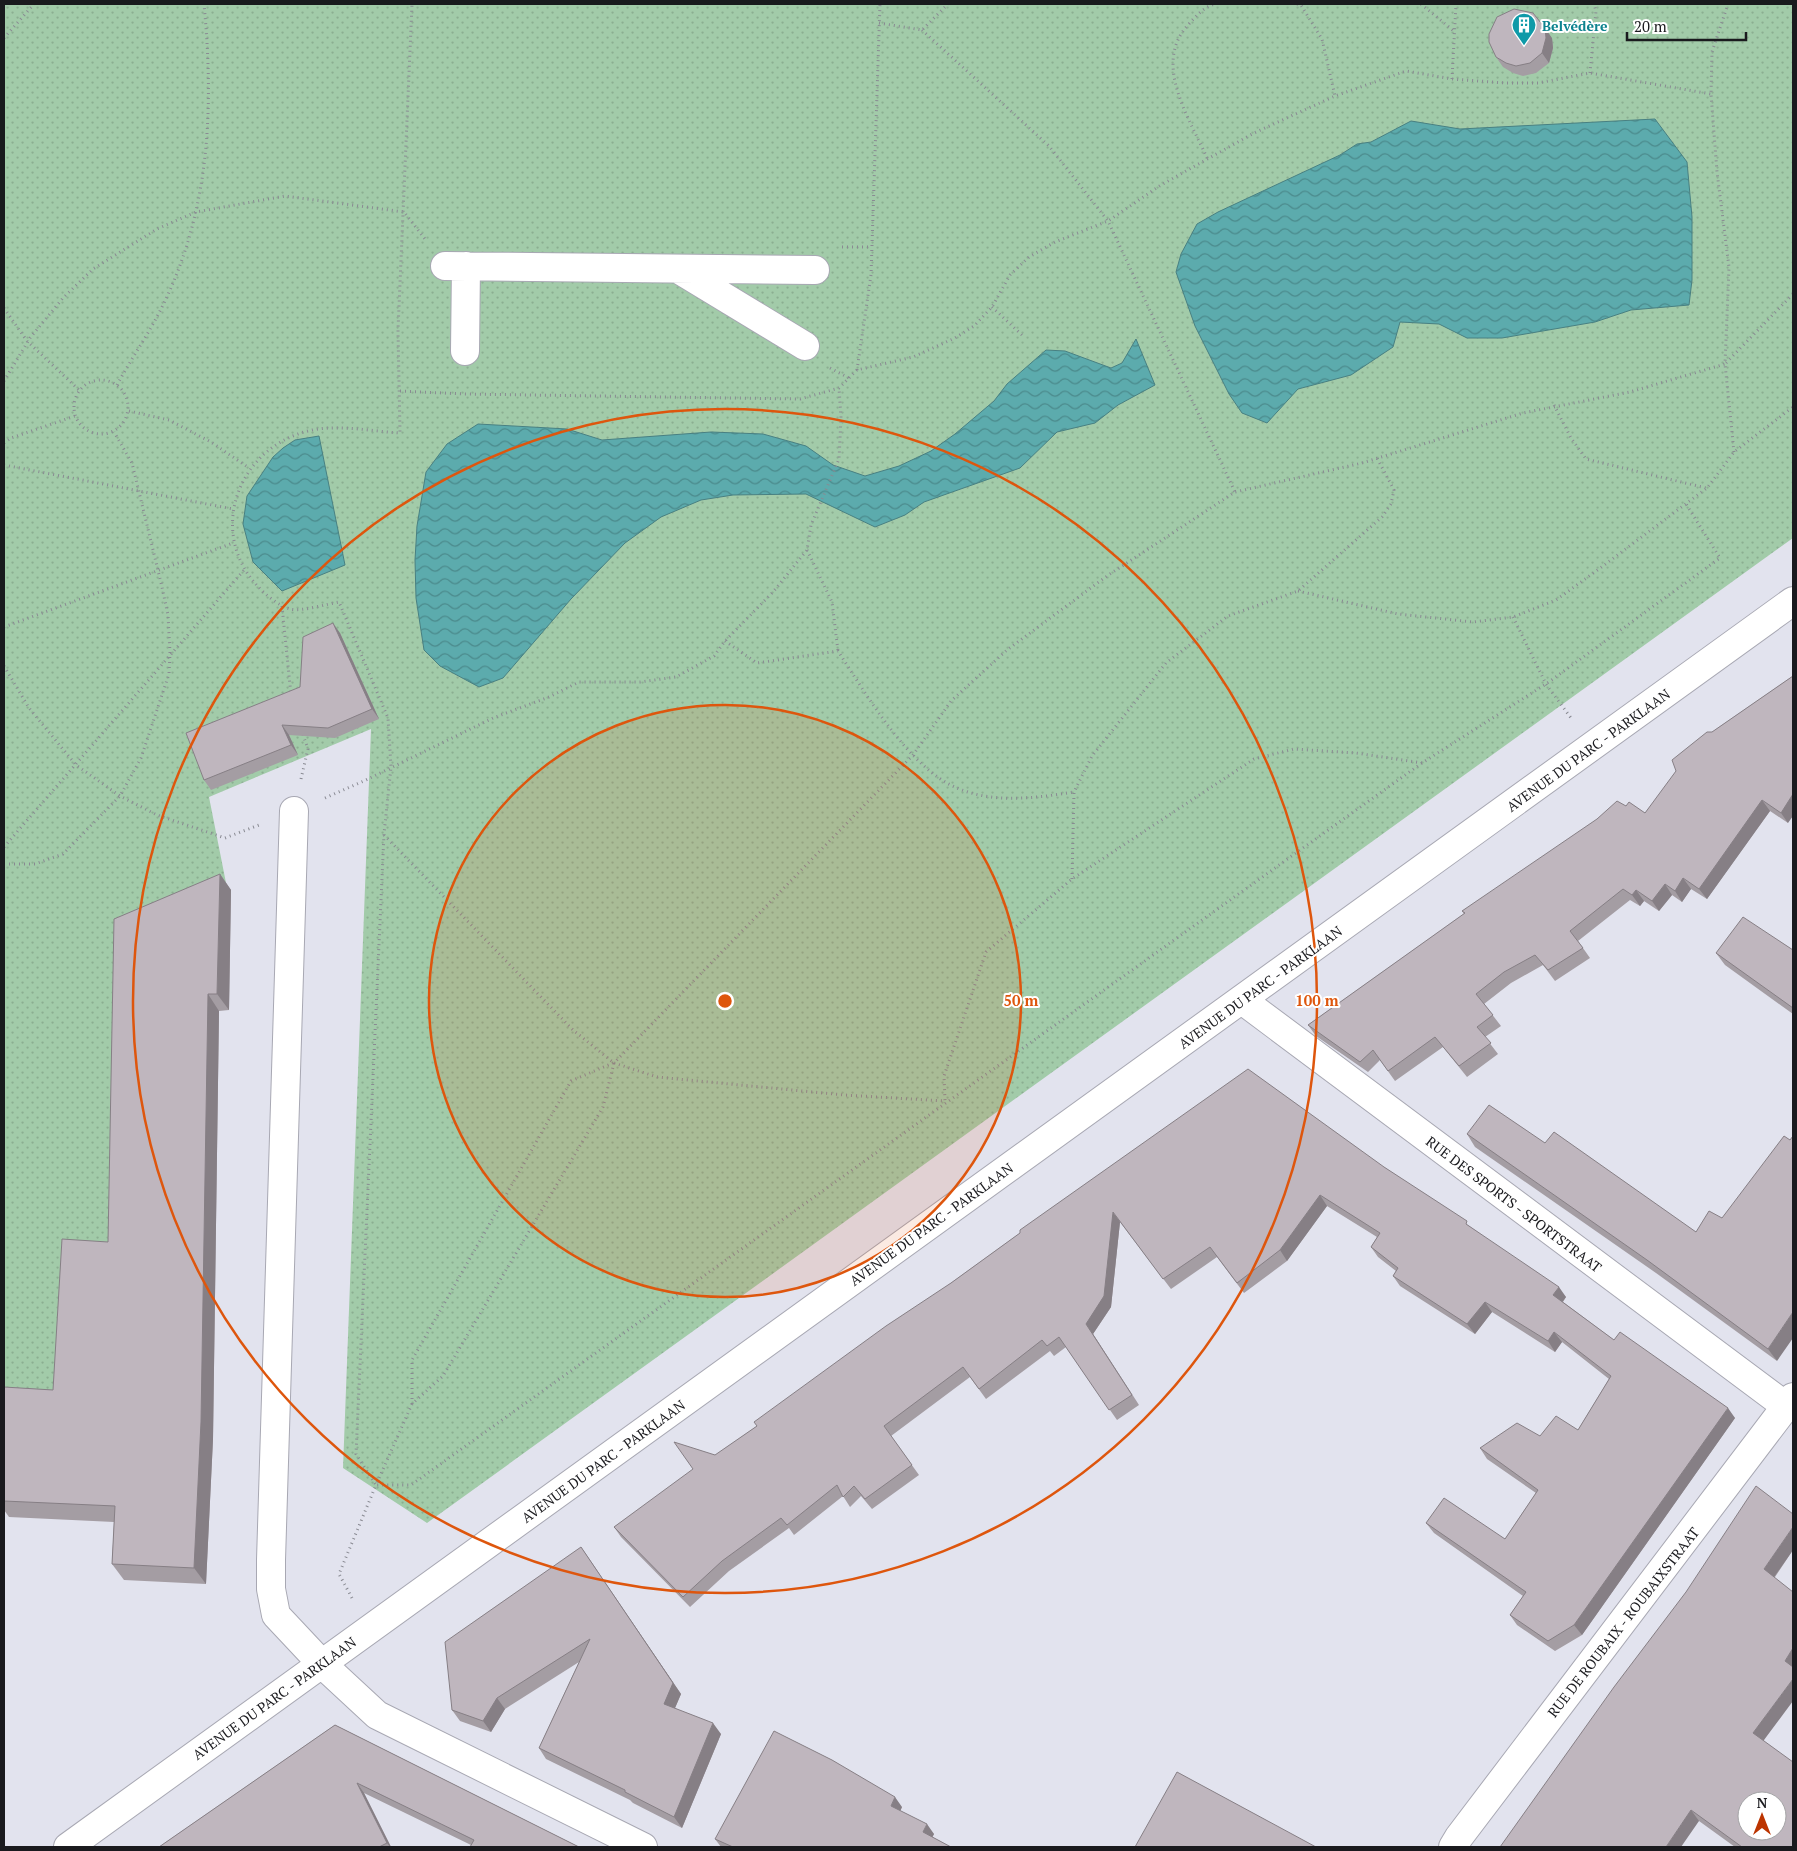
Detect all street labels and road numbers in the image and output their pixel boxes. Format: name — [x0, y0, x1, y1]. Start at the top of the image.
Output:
street label: AVENUE DU PARC - PARKLAAN — [1502, 684, 1674, 816]
street label: AVENUE DU PARC - PARKLAAN — [1174, 921, 1346, 1053]
street label: RUE DES SPORTS - SPORTSTRAAT — [1422, 1132, 1606, 1277]
street label: AVENUE DU PARC - PARKLAAN — [845, 1158, 1017, 1290]
street label: AVENUE DU PARC - PARKLAAN — [517, 1395, 689, 1527]
street label: RUE DE ROUBAIX - ROUBAIXSTRAAT — [1543, 1523, 1703, 1721]
street label: AVENUE DU PARC - PARKLAAN — [188, 1632, 360, 1764]

